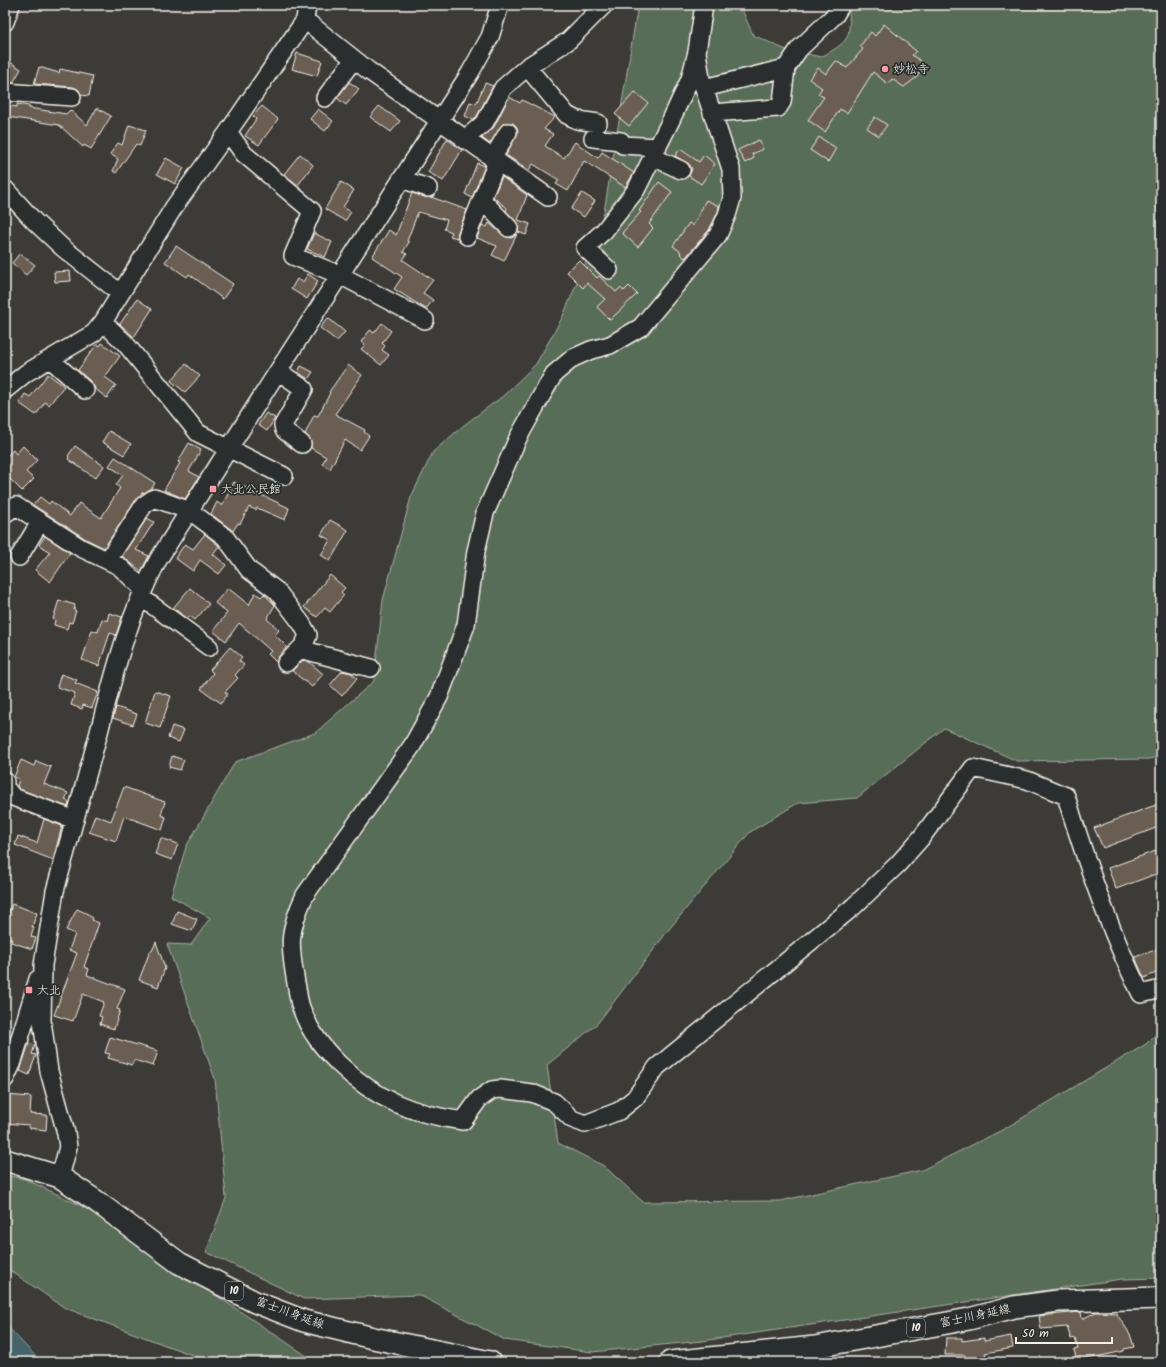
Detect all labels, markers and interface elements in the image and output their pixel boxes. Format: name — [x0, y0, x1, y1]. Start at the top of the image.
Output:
place label: 妙松寺 — [893, 60, 929, 79]
marker: 妙松寺 — [880, 64, 890, 74]
place label: 大北公民館 — [221, 480, 281, 499]
marker: 大北公民館 — [208, 484, 218, 494]
place label: 大北 — [37, 981, 61, 1000]
marker: 大北 — [24, 985, 34, 995]
road number: 10 — [225, 1282, 243, 1300]
street label: 富士川身延線 — [253, 1292, 327, 1334]
street label: 富士川身延線 — [938, 1299, 1012, 1333]
road number: 10 — [907, 1319, 925, 1337]
scale bar — [1016, 1319, 1112, 1345]
text: 50 m — [1022, 1324, 1049, 1343]

